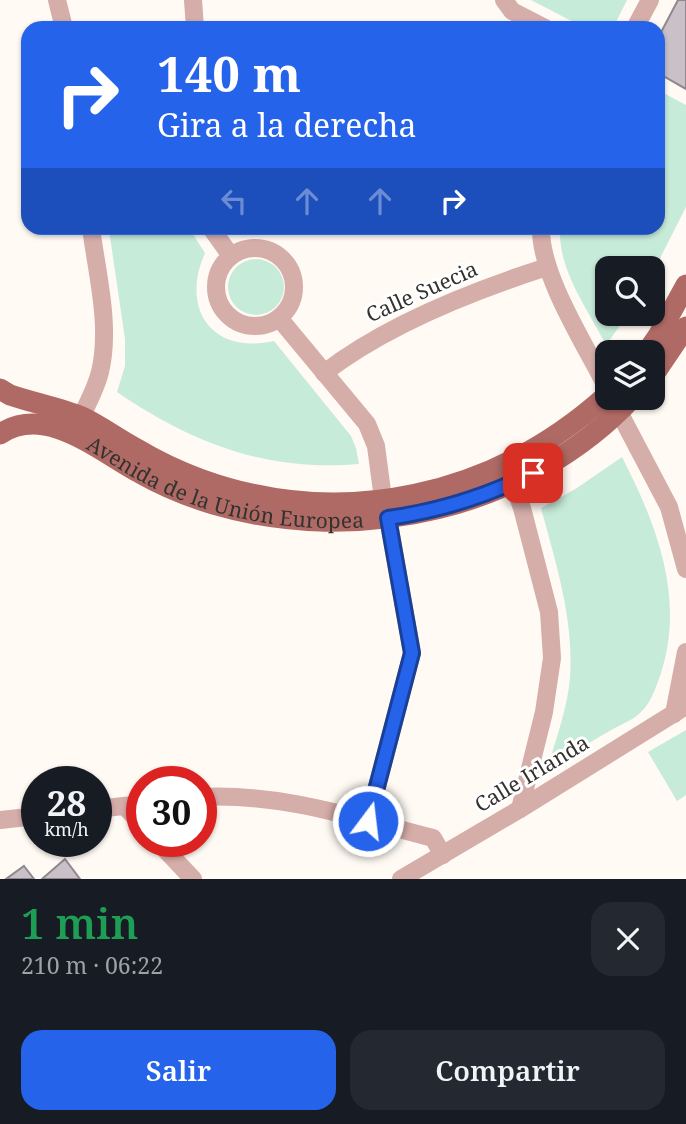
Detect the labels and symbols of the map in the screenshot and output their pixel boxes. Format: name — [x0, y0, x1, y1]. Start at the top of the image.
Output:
street label: Calle Suecia — [361, 254, 482, 328]
street label: Avenida de la Unión Europea — [82, 429, 365, 534]
pin — [503, 443, 563, 503]
street label: Calle Irlanda — [469, 728, 594, 818]
speed limit sign: 30 — [126, 766, 217, 857]
position arrow — [331, 784, 405, 858]

